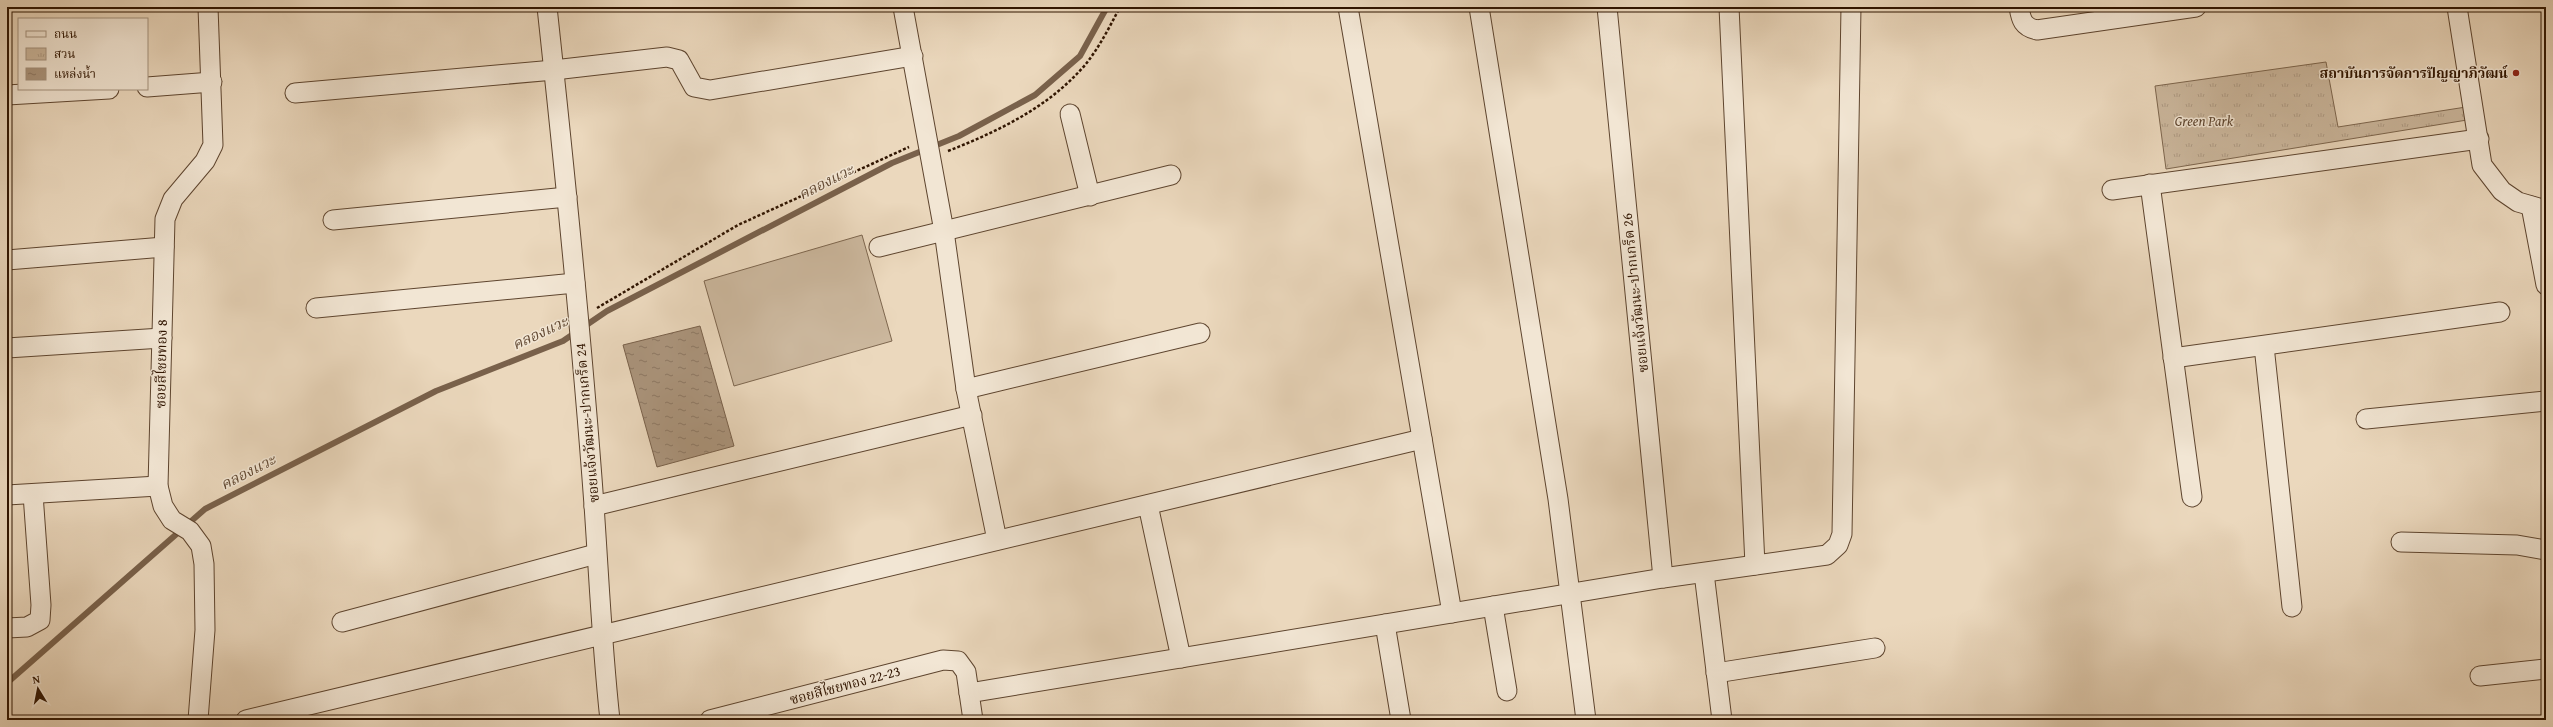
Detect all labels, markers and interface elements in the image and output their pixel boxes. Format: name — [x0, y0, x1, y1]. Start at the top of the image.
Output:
legend — [18, 18, 148, 90]
text: ถนน — [54, 25, 77, 42]
text: สวน — [54, 45, 76, 62]
place label: สถาบันการจัดการปัญญาภิวัฒน์ — [2319, 63, 2509, 83]
text: แหล่งน้ำ — [54, 65, 96, 82]
marker: สถาบันการจัดการปัญญาภิวัฒน์ — [2511, 68, 2521, 78]
park label: Green Park — [2175, 111, 2234, 131]
water label: คลองแวะ — [795, 158, 859, 204]
street label: ซอยแจ้งวัฒนะ-ปากเกร็ด 26 — [1617, 212, 1653, 374]
water label: คลองแวะ — [508, 310, 573, 355]
street label: ซอยสีไชยทอง 8 — [150, 319, 172, 409]
street label: ซอยแจ้งวัฒนะ-ปากเกร็ด 24 — [570, 342, 604, 504]
water label: คลองแวะ — [217, 448, 281, 494]
street label: ซอยสีไชยทอง 22-23 — [787, 661, 903, 709]
north arrow — [18, 669, 58, 709]
text: N — [31, 671, 42, 688]

